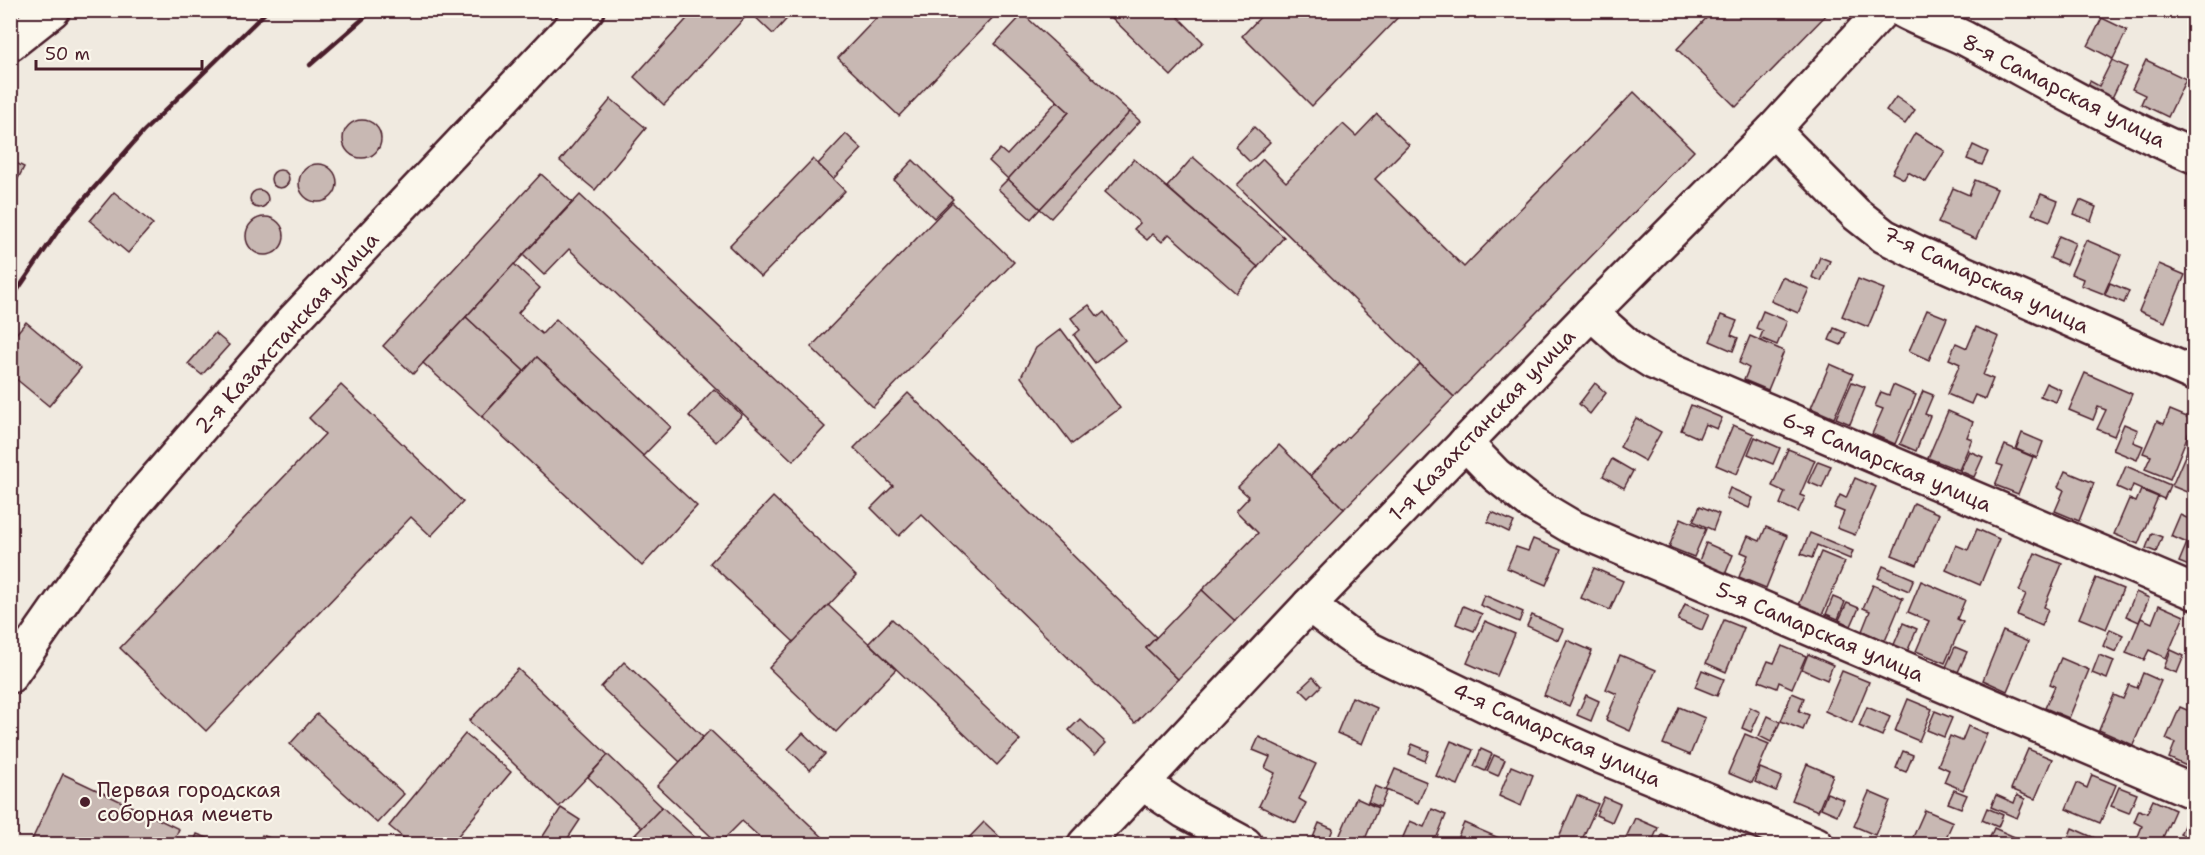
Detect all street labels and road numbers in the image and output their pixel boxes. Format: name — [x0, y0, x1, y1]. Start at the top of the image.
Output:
street label: 8-я Самарская улица — [1957, 27, 2171, 155]
street label: 7-я Самарская улица — [1878, 220, 2094, 340]
street label: 2-я Казахстанская улица — [189, 226, 385, 440]
street label: 1-я Казахстанская улица — [1383, 323, 1581, 527]
street label: 6-я Самарская улица — [1778, 405, 1996, 519]
street label: 5-я Самарская улица — [1712, 575, 1928, 689]
street label: 4-я Самарская улица — [1448, 676, 1666, 794]

